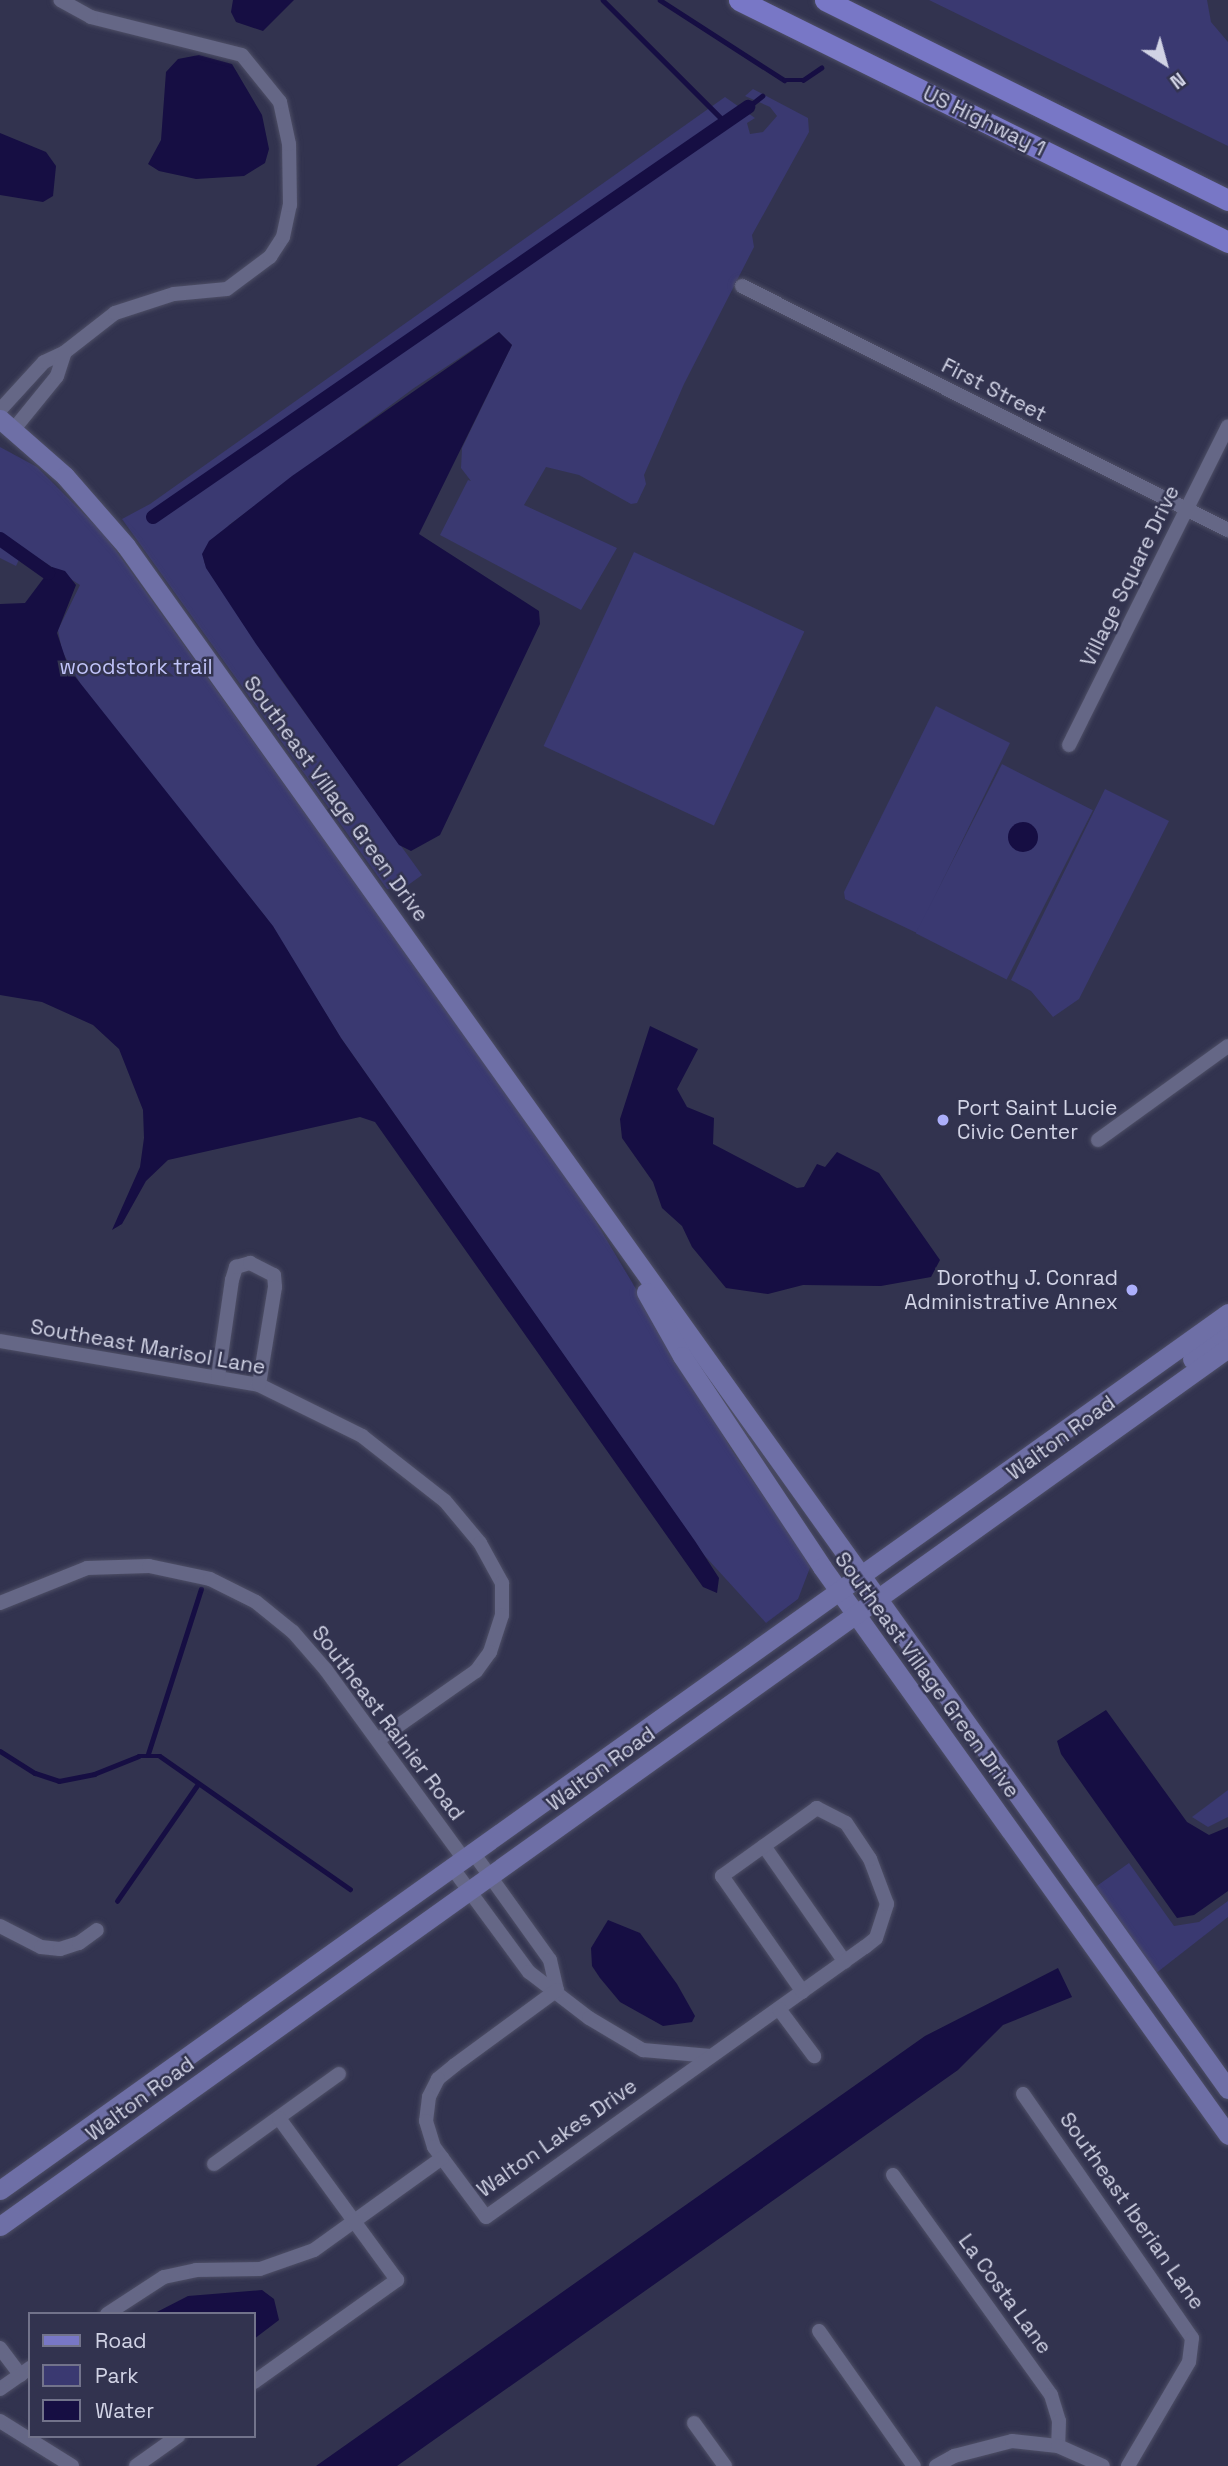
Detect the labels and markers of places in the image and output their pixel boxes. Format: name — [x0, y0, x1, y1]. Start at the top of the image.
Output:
place label: Port Saint Lucie Civic Center — [957, 1095, 1117, 1145]
marker: Port Saint Lucie Civic Center — [935, 1112, 951, 1128]
place label: Dorothy J. Conrad Administrative Annex — [904, 1265, 1118, 1315]
marker: Dorothy J. Conrad Administrative Annex — [1124, 1282, 1140, 1298]

